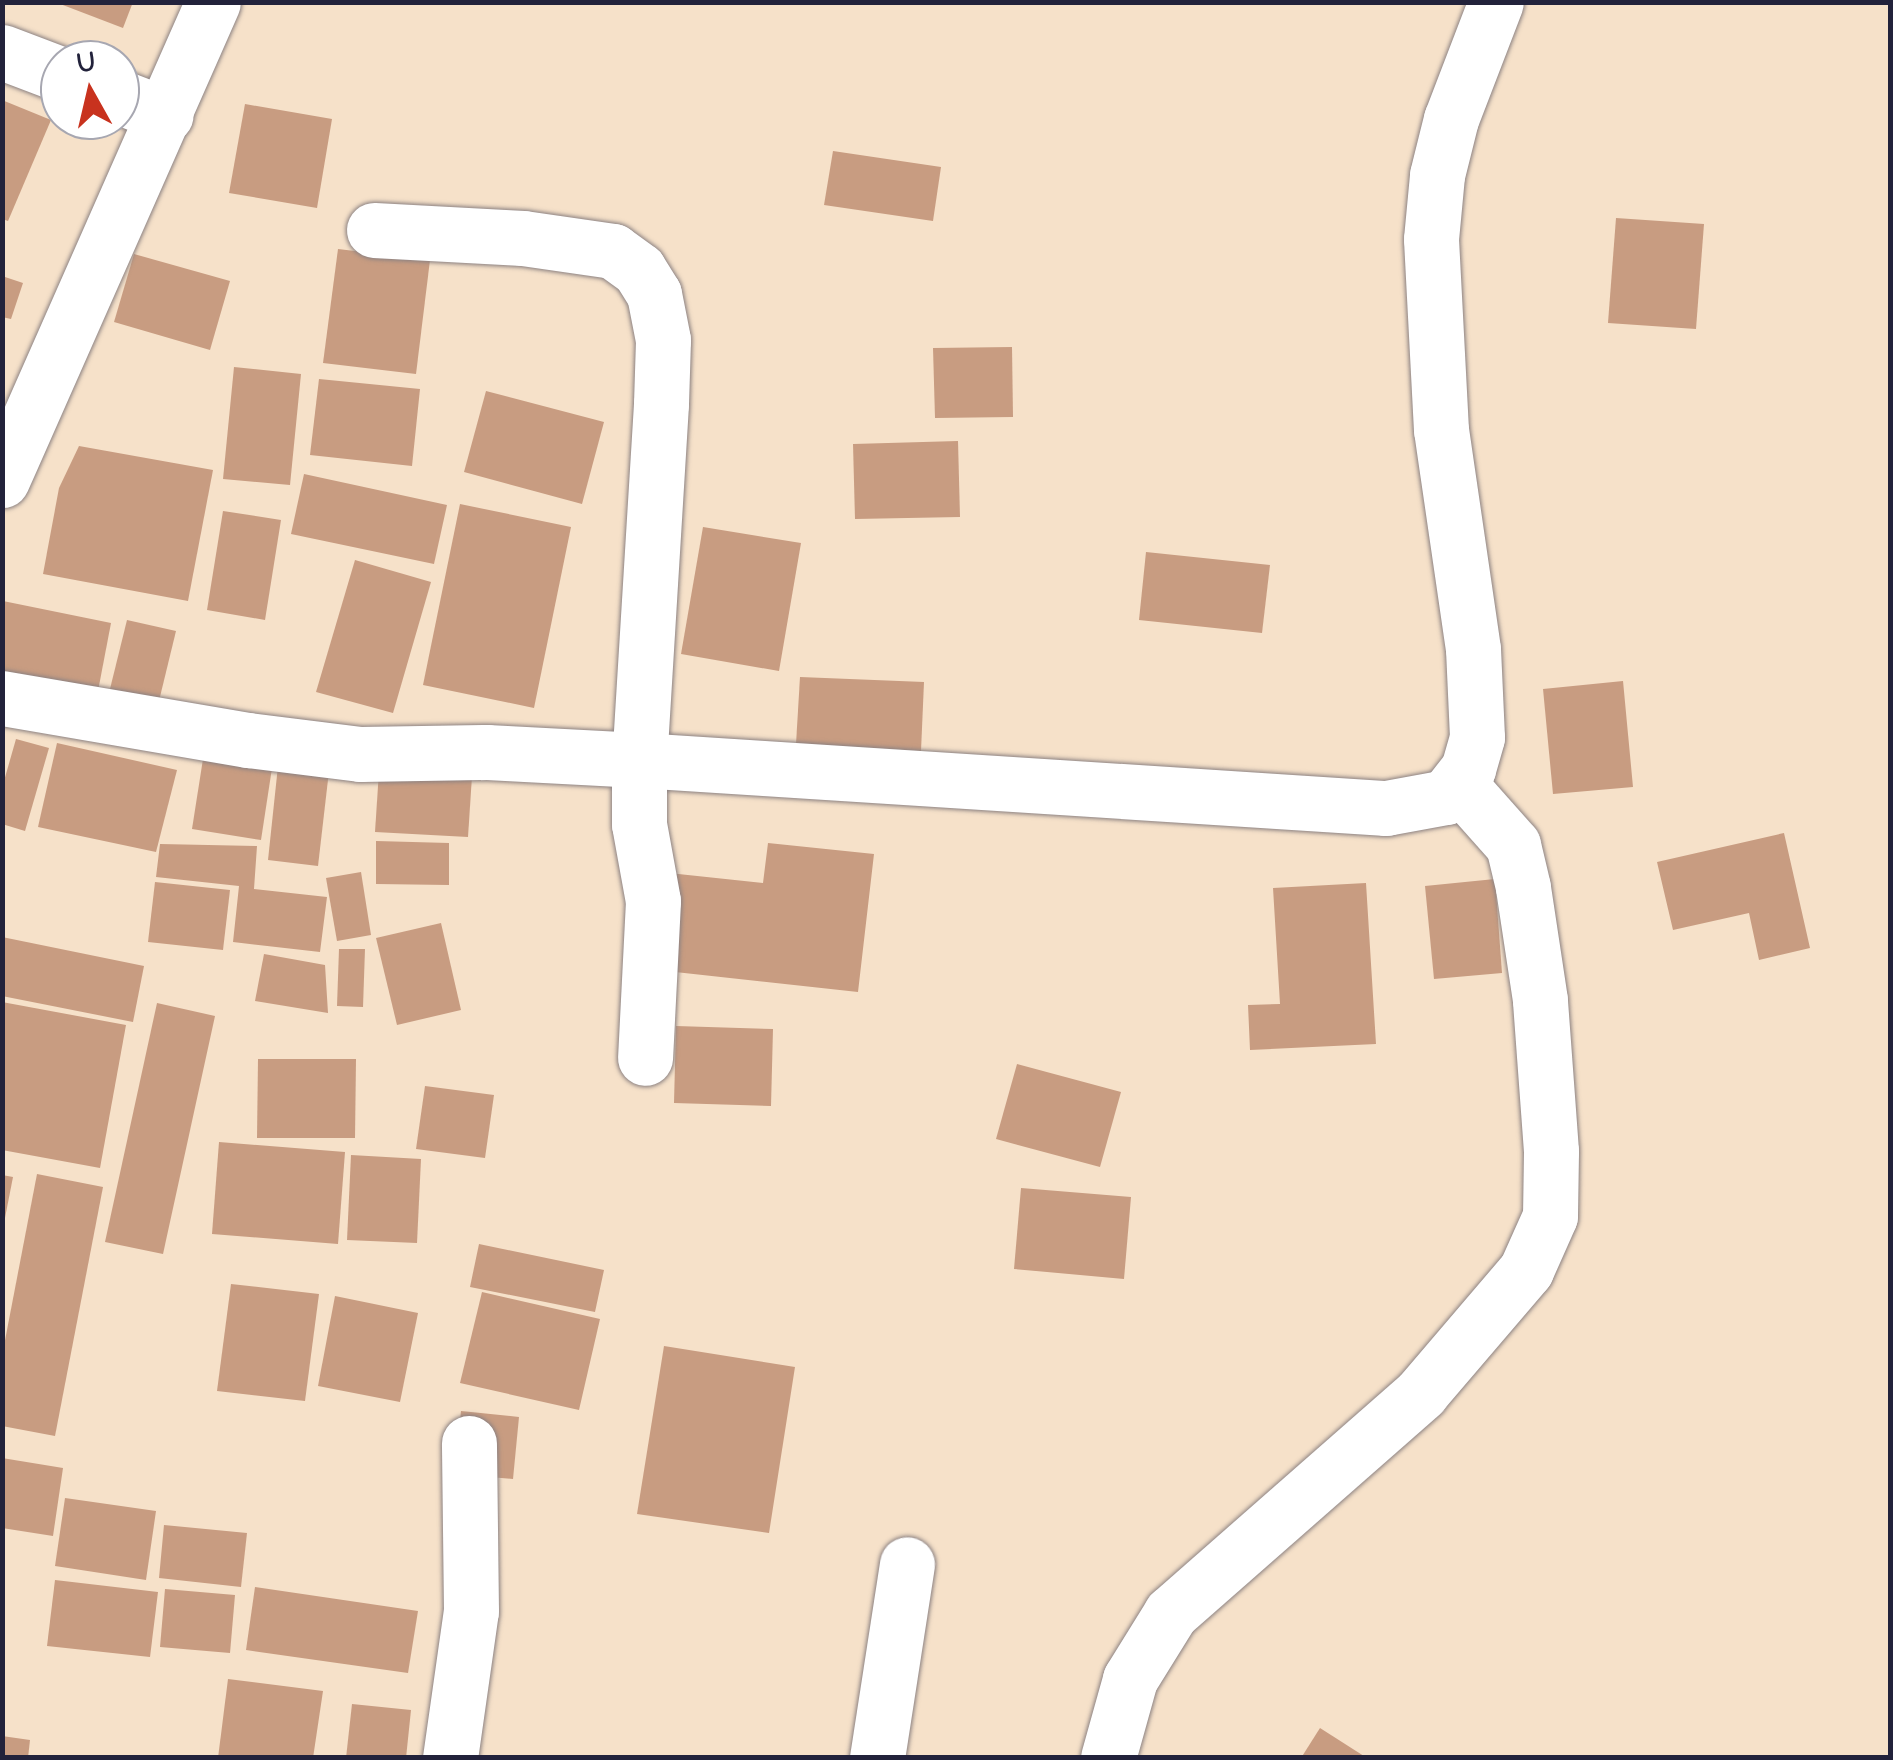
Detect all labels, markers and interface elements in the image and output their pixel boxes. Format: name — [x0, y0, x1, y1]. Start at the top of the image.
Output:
north arrow — [40, 40, 140, 140]
text: U — [75, 45, 98, 79]

